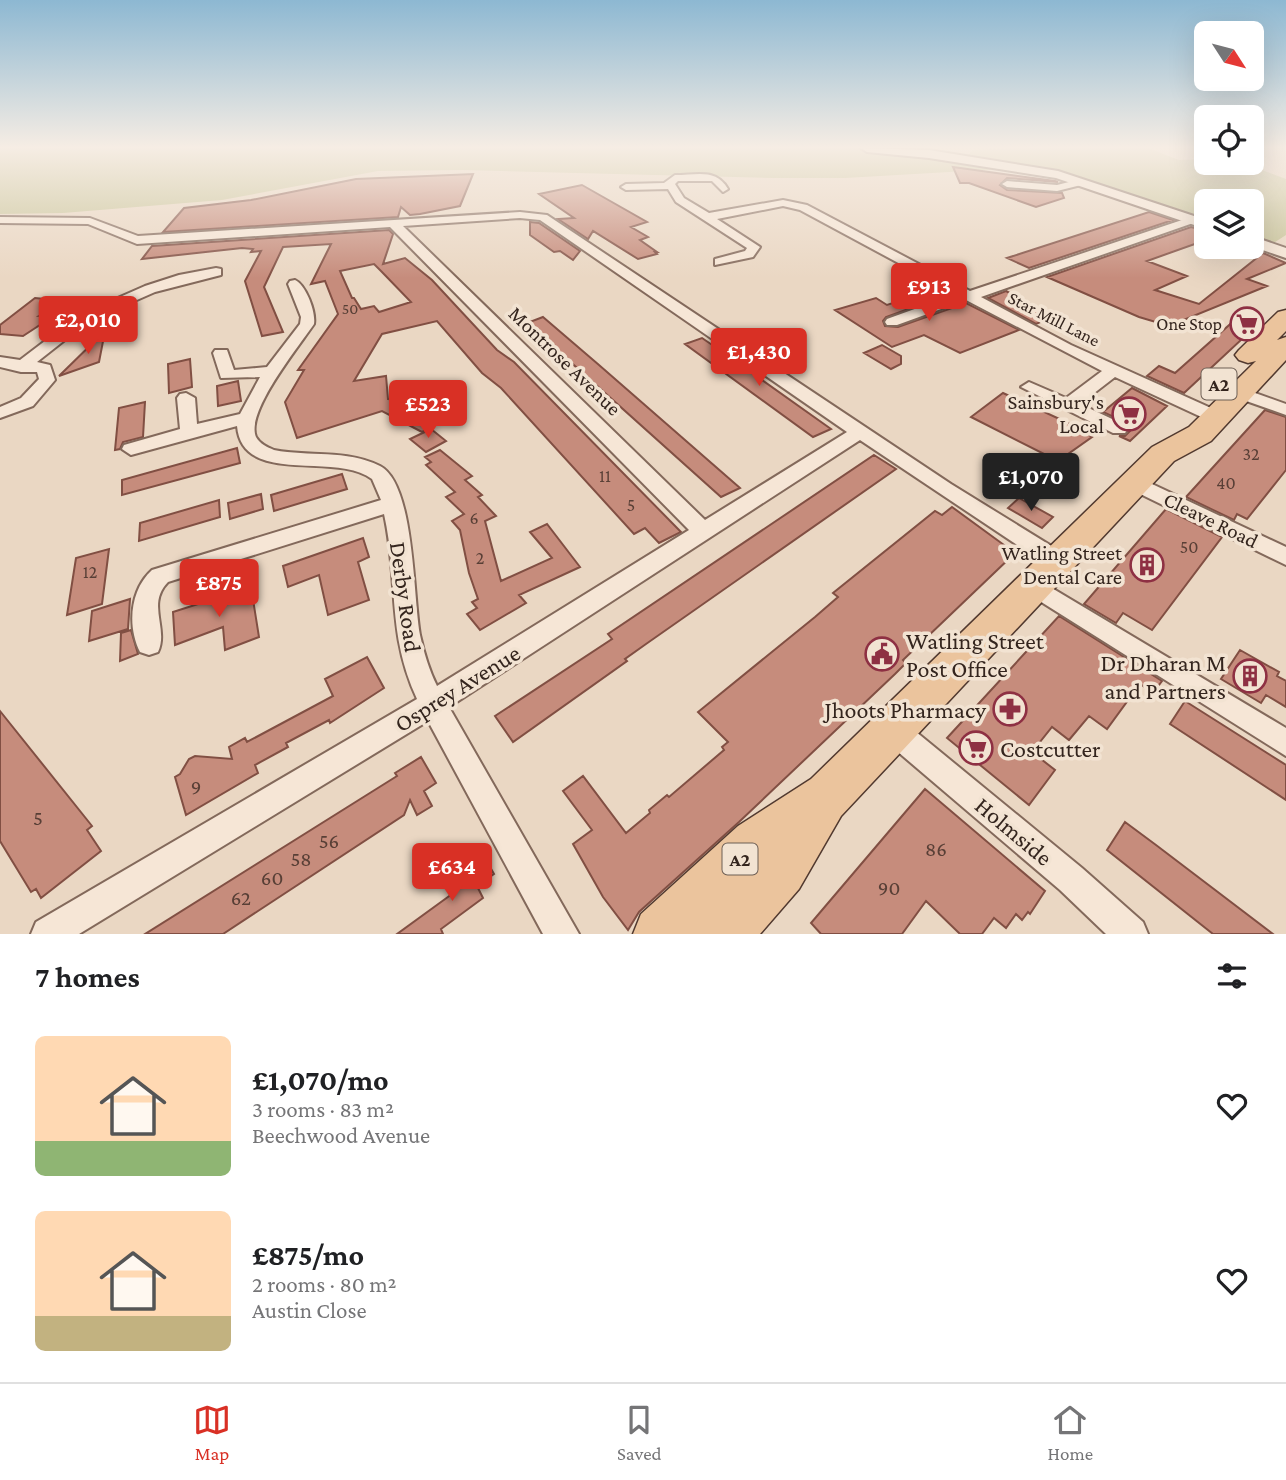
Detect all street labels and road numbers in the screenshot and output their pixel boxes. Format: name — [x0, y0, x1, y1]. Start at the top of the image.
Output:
street label: Star Mill Lane — [1005, 287, 1103, 351]
street label: Montrose Avenue — [504, 301, 626, 421]
road number: A2 — [1202, 368, 1236, 400]
street label: Cleave Road — [1160, 487, 1262, 553]
street label: Derby Road — [385, 540, 427, 654]
street label: Osprey Avenue — [389, 639, 525, 737]
street label: Holmside — [970, 791, 1058, 871]
road number: A2 — [722, 844, 758, 874]

